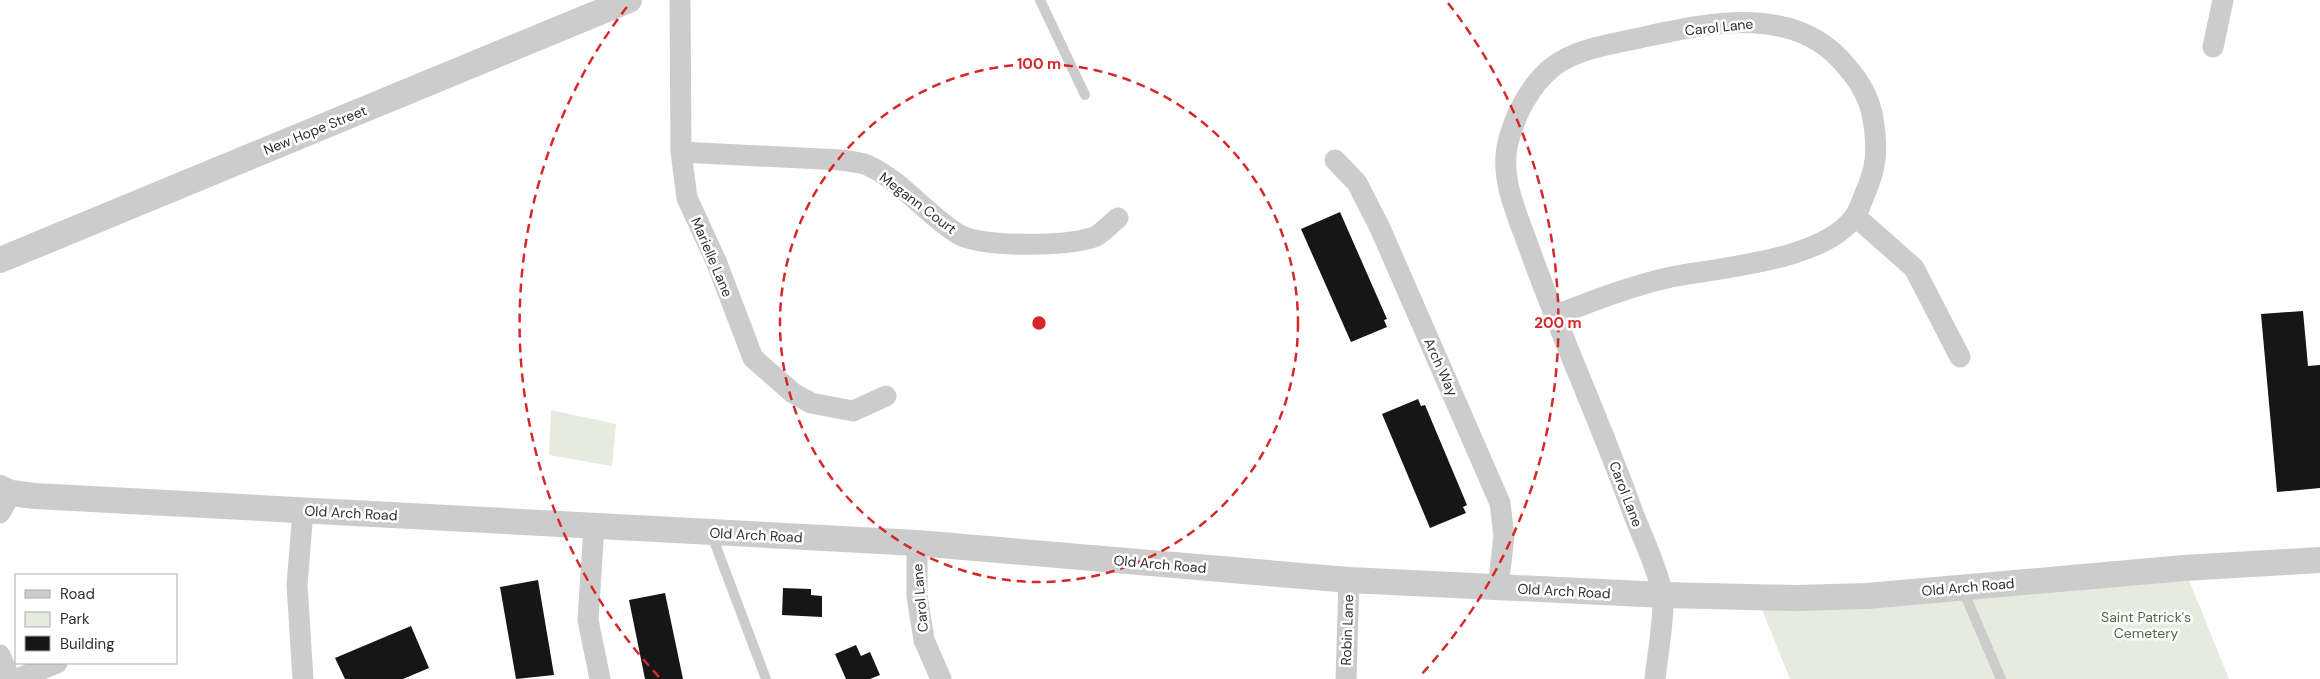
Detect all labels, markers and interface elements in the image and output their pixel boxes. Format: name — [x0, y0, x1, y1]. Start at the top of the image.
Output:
street label: Carol Lane — [1684, 14, 1754, 40]
text: 100 m — [1017, 54, 1061, 74]
street label: New Hope Street — [261, 101, 369, 159]
street label: Megann Court — [876, 168, 960, 238]
street label: Marielle Lane — [687, 214, 737, 300]
text: 200 m — [1534, 313, 1582, 333]
centre of rings — [1030, 314, 1048, 332]
street label: Arch Way — [1420, 335, 1462, 399]
street label: Carol Lane — [1605, 459, 1647, 529]
street label: Old Arch Road — [304, 502, 398, 524]
street label: Old Arch Road — [709, 524, 803, 546]
street label: Old Arch Road — [1113, 551, 1207, 577]
street label: Carol Lane — [908, 563, 932, 633]
legend — [15, 574, 178, 664]
street label: Old Arch Road — [1921, 574, 2015, 600]
street label: Old Arch Road — [1517, 580, 1611, 602]
text: Road — [60, 584, 95, 604]
street label: Robin Lane — [1337, 594, 1357, 666]
park label: Saint Patrick's Cemetery — [2101, 608, 2191, 642]
text: Park — [60, 609, 90, 629]
text: Building — [60, 634, 115, 654]

